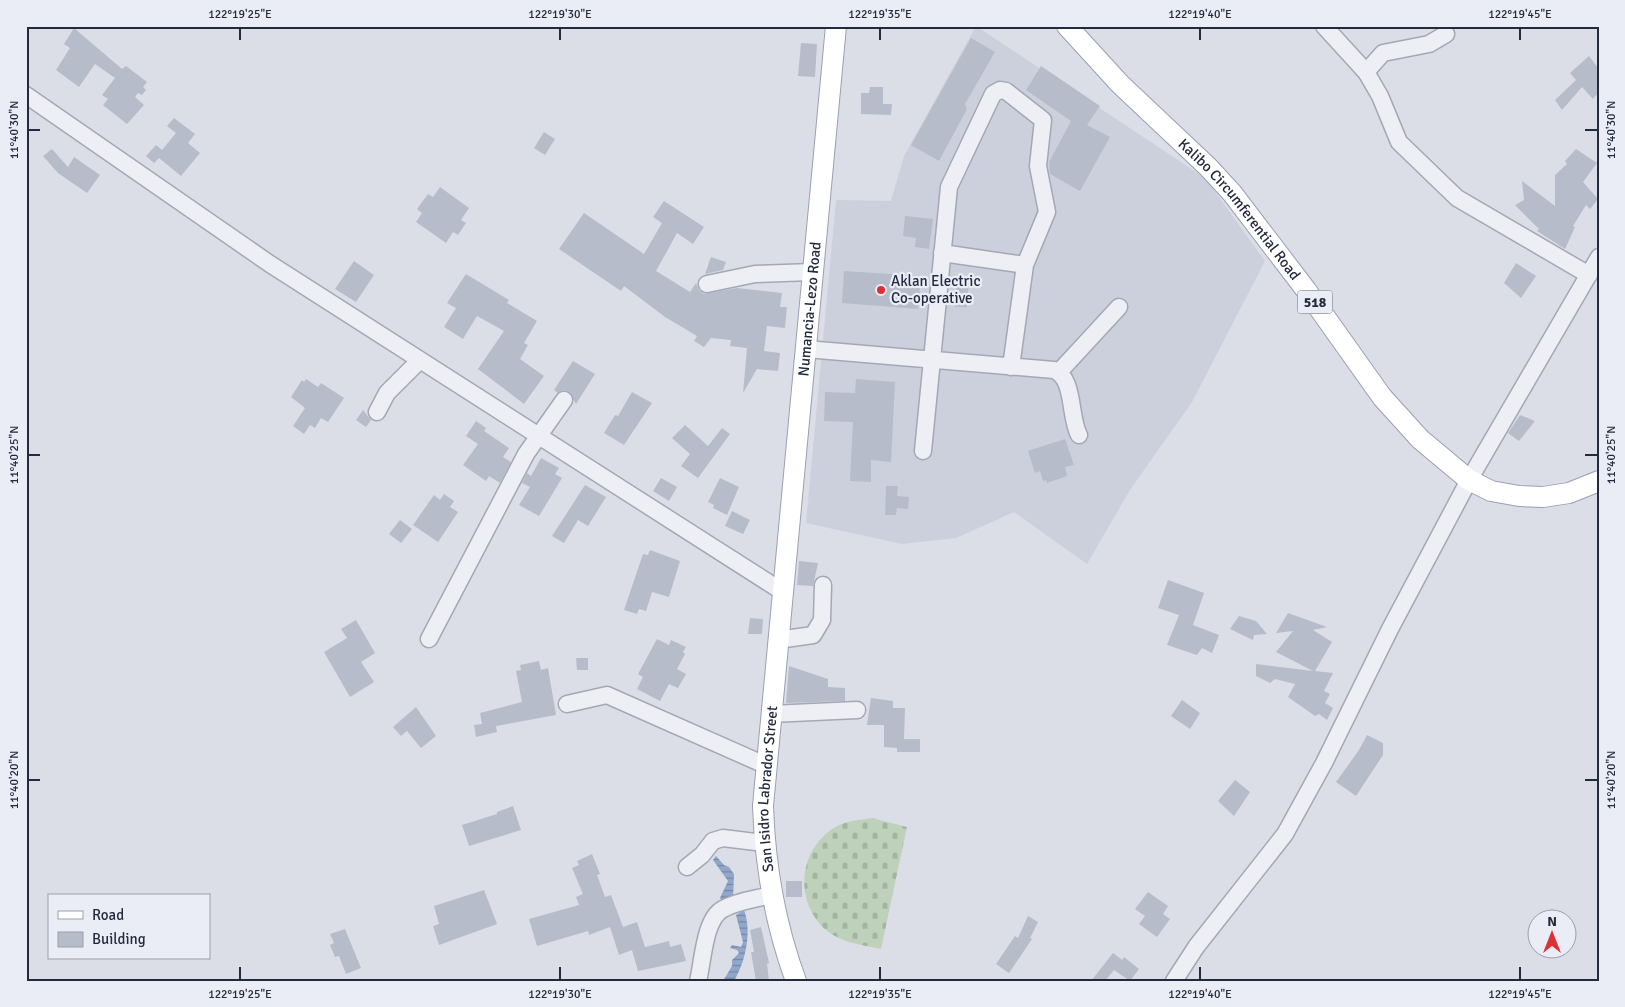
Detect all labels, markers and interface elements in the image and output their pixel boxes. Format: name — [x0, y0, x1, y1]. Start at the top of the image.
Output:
text: 122°19'25"E — [208, 7, 272, 22]
text: 122°19'30"E — [528, 7, 592, 22]
text: 122°19'35"E — [848, 7, 912, 22]
text: 122°19'40"E — [1168, 7, 1232, 22]
text: 122°19'45"E — [1488, 7, 1552, 22]
text: 11°40'30"N — [7, 101, 22, 159]
text: 11°40'30"N — [1604, 101, 1619, 159]
street label: Kalibo Circumferential Road — [1175, 135, 1304, 284]
street label: Numancia-Lezo Road — [794, 241, 825, 377]
place label: Aklan Electric Co-operative — [891, 272, 980, 307]
marker: Aklan Electric Co-operative — [875, 284, 887, 296]
road number: 518 — [1298, 290, 1332, 314]
text: 11°40'25"N — [7, 426, 22, 484]
text: 11°40'25"N — [1604, 426, 1619, 484]
street label: San Isidro Labrador Street — [754, 705, 781, 873]
text: 11°40'20"N — [7, 751, 22, 809]
text: 11°40'20"N — [1604, 751, 1619, 809]
legend — [48, 894, 210, 960]
text: Road — [92, 906, 124, 924]
north arrow — [1528, 910, 1578, 960]
text: N — [1547, 913, 1557, 930]
text: Building — [92, 930, 146, 948]
text: 122°19'25"E — [208, 987, 272, 1002]
text: 122°19'30"E — [528, 987, 592, 1002]
text: 122°19'35"E — [848, 987, 912, 1002]
text: 122°19'40"E — [1168, 987, 1232, 1002]
text: 122°19'45"E — [1488, 987, 1552, 1002]

